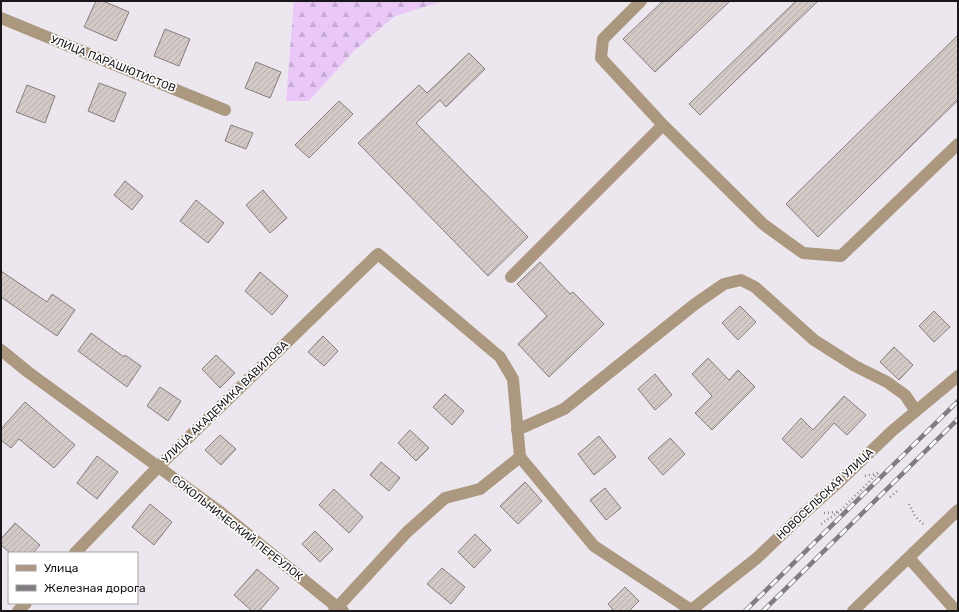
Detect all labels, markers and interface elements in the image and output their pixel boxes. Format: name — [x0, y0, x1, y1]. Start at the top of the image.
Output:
street label: УЛИЦА ПАРАШЮТИСТОВ — [49, 33, 177, 95]
street label: УЛИЦА АКАДЕМИКА ВАВИЛОВА — [159, 338, 291, 466]
street label: НОВОСЕЛЬСКАЯ УЛИЦА — [774, 445, 877, 542]
street label: СОКОЛЬНИЧЕСКИЙ ПЕРЕУЛОК — [169, 473, 305, 583]
legend — [8, 552, 138, 604]
text: Улица — [44, 561, 78, 575]
text: Железная дорога — [44, 581, 146, 595]

